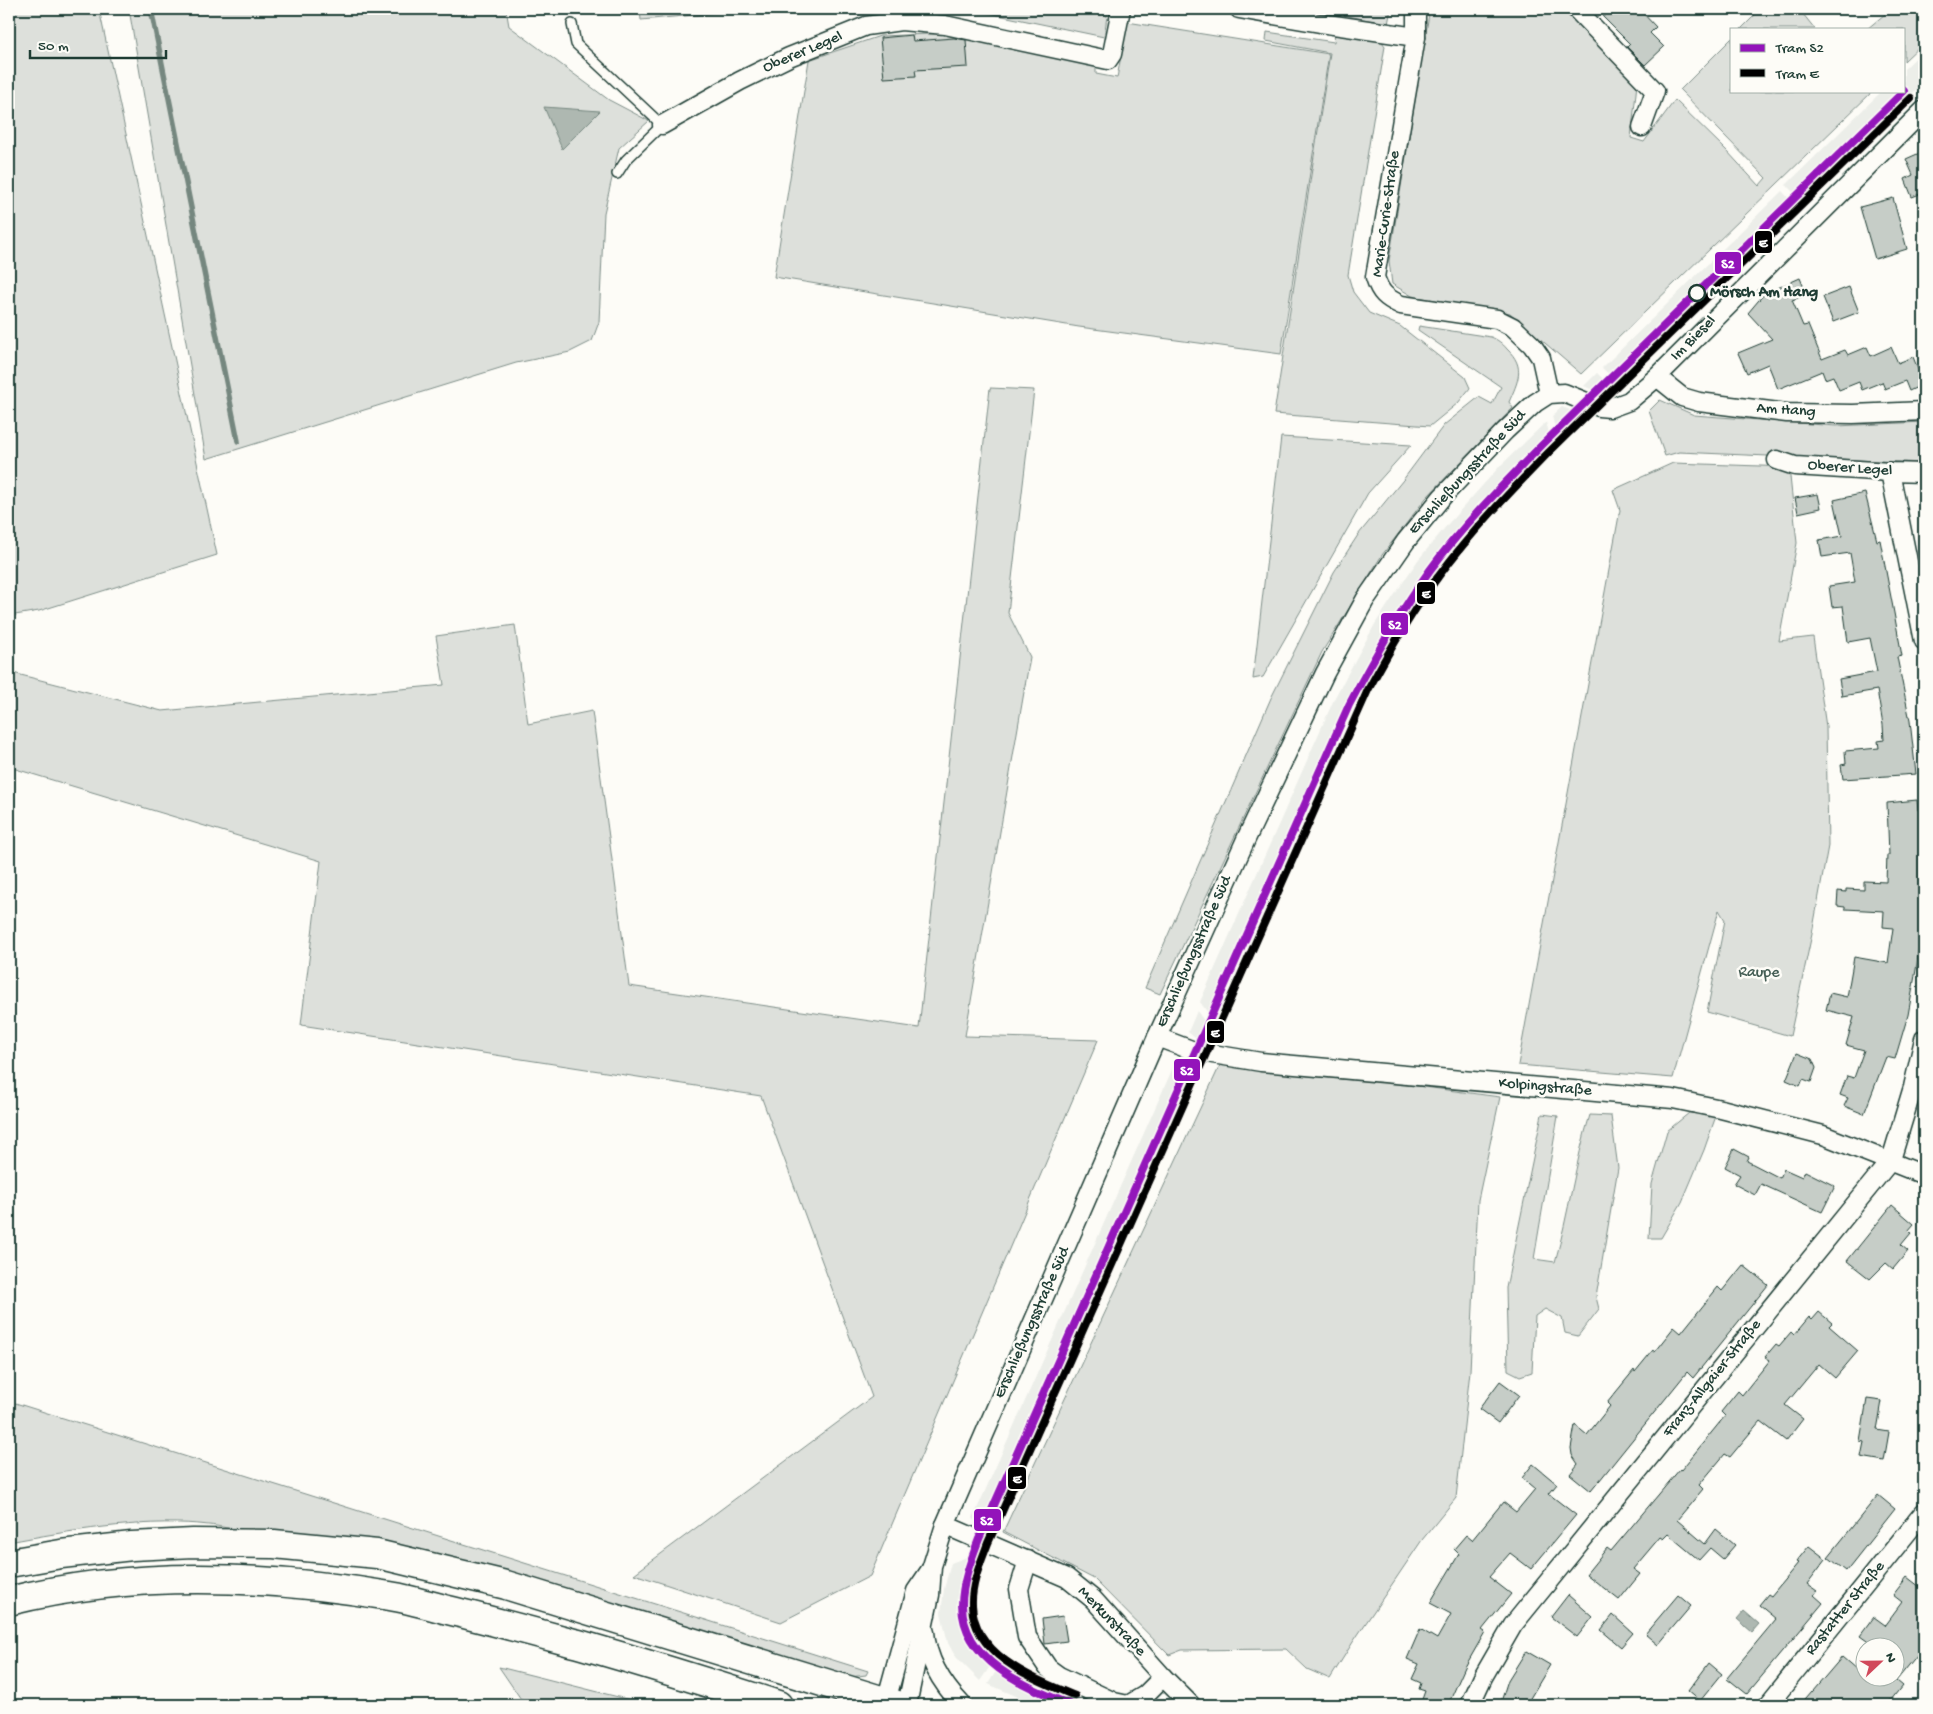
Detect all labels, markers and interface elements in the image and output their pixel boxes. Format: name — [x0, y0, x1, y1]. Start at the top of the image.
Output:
scale bar — [30, 28, 166, 60]
street label: Oberer Legel — [760, 28, 846, 78]
legend — [1730, 28, 1906, 92]
text: 50 m — [38, 38, 69, 56]
text: Tram S2 — [1775, 40, 1824, 58]
text: Tram E — [1775, 66, 1820, 84]
street label: Marie-Curie-Straße — [1369, 149, 1405, 278]
line badge: E — [1754, 230, 1773, 254]
text: E — [1759, 236, 1769, 253]
line badge: S2 — [1714, 251, 1742, 275]
text: S2 — [1721, 257, 1735, 274]
marker: Mörsch Am Hang — [1688, 284, 1706, 302]
place label: Mörsch Am Hang — [1710, 284, 1818, 303]
street label: Im Biesel — [1667, 312, 1721, 366]
street label: Am Hang — [1756, 399, 1816, 423]
street label: Erschließungsstraße Süd — [1405, 405, 1532, 539]
street label: Oberer Legel — [1807, 457, 1893, 481]
line badge: E — [1416, 581, 1436, 605]
text: E — [1422, 587, 1432, 604]
line badge: S2 — [1380, 612, 1409, 636]
text: S2 — [1388, 618, 1402, 635]
street label: Erschließungsstraße Süd — [1153, 872, 1238, 1031]
park label: Raupe — [1739, 964, 1780, 983]
line badge: E — [1206, 1020, 1225, 1044]
text: E — [1211, 1026, 1221, 1043]
line badge: S2 — [1173, 1058, 1201, 1082]
text: S2 — [1180, 1064, 1194, 1081]
street label: Kolpingstraße — [1498, 1074, 1593, 1102]
street label: Erschließungsstraße Süd — [991, 1243, 1076, 1402]
street label: Franz-Allgaier-Straße — [1659, 1316, 1767, 1442]
line badge: E — [1007, 1466, 1027, 1490]
text: E — [1013, 1472, 1023, 1489]
line badge: S2 — [973, 1508, 1002, 1532]
text: S2 — [980, 1514, 994, 1531]
street label: Rastatter Straße — [1802, 1557, 1890, 1660]
street label: Merkurstraße — [1073, 1583, 1150, 1662]
north arrow — [1856, 1636, 1906, 1686]
text: N — [1880, 1651, 1899, 1665]

